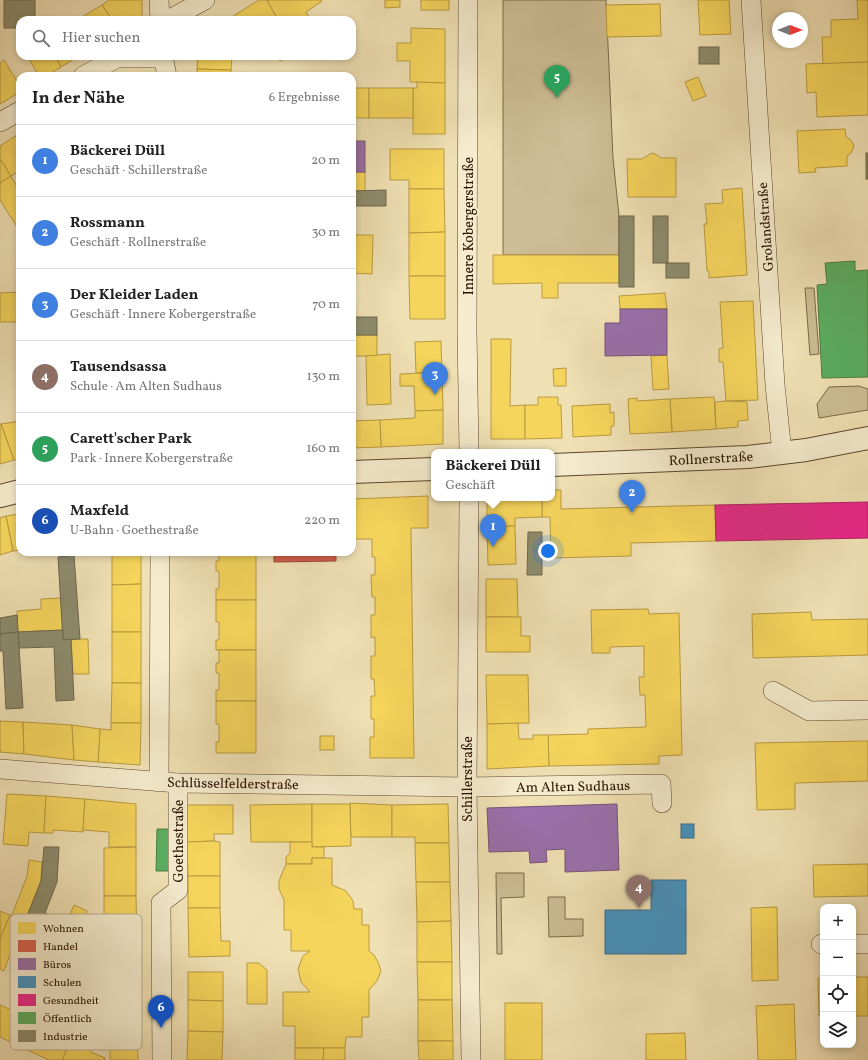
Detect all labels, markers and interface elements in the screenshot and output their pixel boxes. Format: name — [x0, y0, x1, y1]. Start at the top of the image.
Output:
north arrow — [772, 12, 808, 48]
search box — [16, 16, 356, 60]
icon: search — [30, 27, 52, 49]
text: Hier suchen — [62, 28, 140, 49]
pin: 5 — [544, 65, 570, 98]
text: In der Nähe — [32, 87, 125, 110]
text: 6 Ergebnisse — [269, 89, 340, 107]
text: Bäckerei Düll — [70, 141, 165, 162]
text: 1 — [42, 152, 48, 170]
text: 20 m — [311, 152, 340, 170]
street label: Innere Kobergerstraße — [460, 156, 479, 295]
text: Geschäft · Schillerstraße — [70, 162, 207, 180]
street label: Grolandstraße — [754, 181, 779, 272]
text: Rossmann — [70, 213, 145, 234]
text: 2 — [42, 224, 48, 242]
text: 30 m — [312, 224, 340, 242]
text: Geschäft · Rollnerstraße — [70, 234, 206, 252]
text: Der Kleider Laden — [70, 285, 198, 306]
text: 3 — [42, 296, 48, 314]
text: 70 m — [312, 296, 340, 314]
text: Geschäft · Innere Kobergerstraße — [70, 306, 256, 324]
text: Tausendsassa — [70, 357, 167, 378]
pin: 3 — [422, 362, 448, 395]
text: 4 — [41, 368, 49, 386]
text: 130 m — [307, 368, 340, 386]
text: Schule · Am Alten Sudhaus — [70, 378, 222, 396]
text: Carett'scher Park — [70, 429, 192, 450]
text: 5 — [42, 440, 48, 458]
text: 160 m — [306, 440, 340, 458]
street label: Rollnerstraße — [668, 448, 754, 471]
popup — [431, 449, 555, 501]
text: Park · Innere Kobergerstraße — [70, 450, 233, 468]
text: Bäckerei Düll — [445, 456, 541, 477]
text: Geschäft — [445, 477, 495, 495]
pin: 2 — [619, 480, 645, 513]
text: Maxfeld — [70, 501, 129, 522]
text: 6 — [41, 512, 49, 530]
text: 220 m — [304, 512, 340, 530]
pin: 1 — [480, 514, 506, 547]
text: U-Bahn · Goethestraße — [70, 522, 199, 540]
your location — [538, 541, 558, 561]
street label: Schillerstraße — [459, 736, 478, 822]
street label: Schlüsselfelderstraße — [167, 774, 299, 795]
street label: Am Alten Sudhaus — [516, 777, 630, 798]
street label: Goethestraße — [170, 799, 189, 882]
pin: 4 — [626, 875, 652, 908]
map controls — [820, 904, 856, 1048]
button: + — [820, 904, 856, 940]
legend — [10, 914, 142, 1050]
text: Wohnen — [43, 922, 84, 937]
text: Handel — [43, 940, 78, 955]
button: − — [820, 940, 856, 976]
text: Büros — [43, 958, 72, 973]
text: Schulen — [43, 976, 82, 991]
button: locate — [820, 976, 856, 1012]
text: Gesundheit — [43, 994, 99, 1009]
pin: 6 — [148, 995, 174, 1028]
text: Öffentlich — [43, 1012, 92, 1027]
button: layers — [820, 1012, 856, 1048]
text: Industrie — [43, 1030, 88, 1045]

